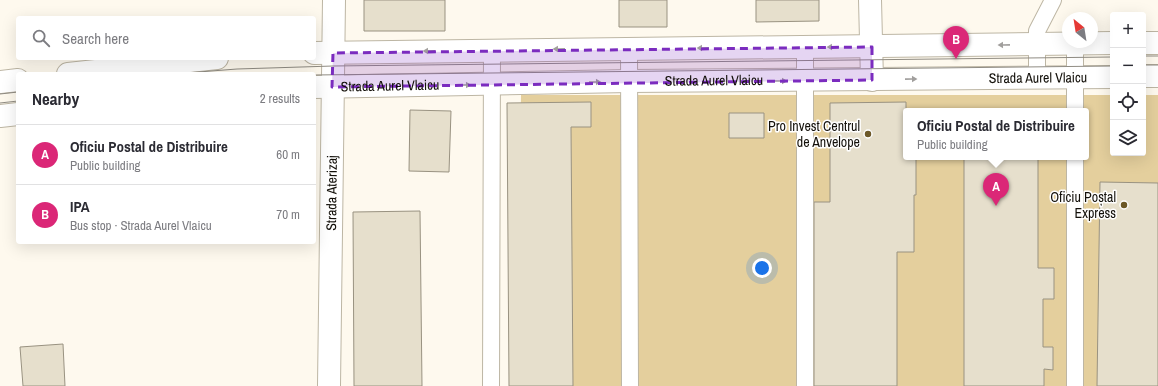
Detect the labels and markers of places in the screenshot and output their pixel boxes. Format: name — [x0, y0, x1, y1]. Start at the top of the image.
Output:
pin: B — [943, 26, 969, 59]
place label: Pro Invest Centrul de Anvelope — [768, 117, 860, 151]
marker: Pro Invest Centrul de Anvelope — [863, 129, 873, 139]
pin: A — [983, 173, 1009, 206]
place label: Oficiu Poștal Express — [1050, 188, 1116, 222]
marker: Oficiu Poștal Express — [1119, 200, 1129, 210]

